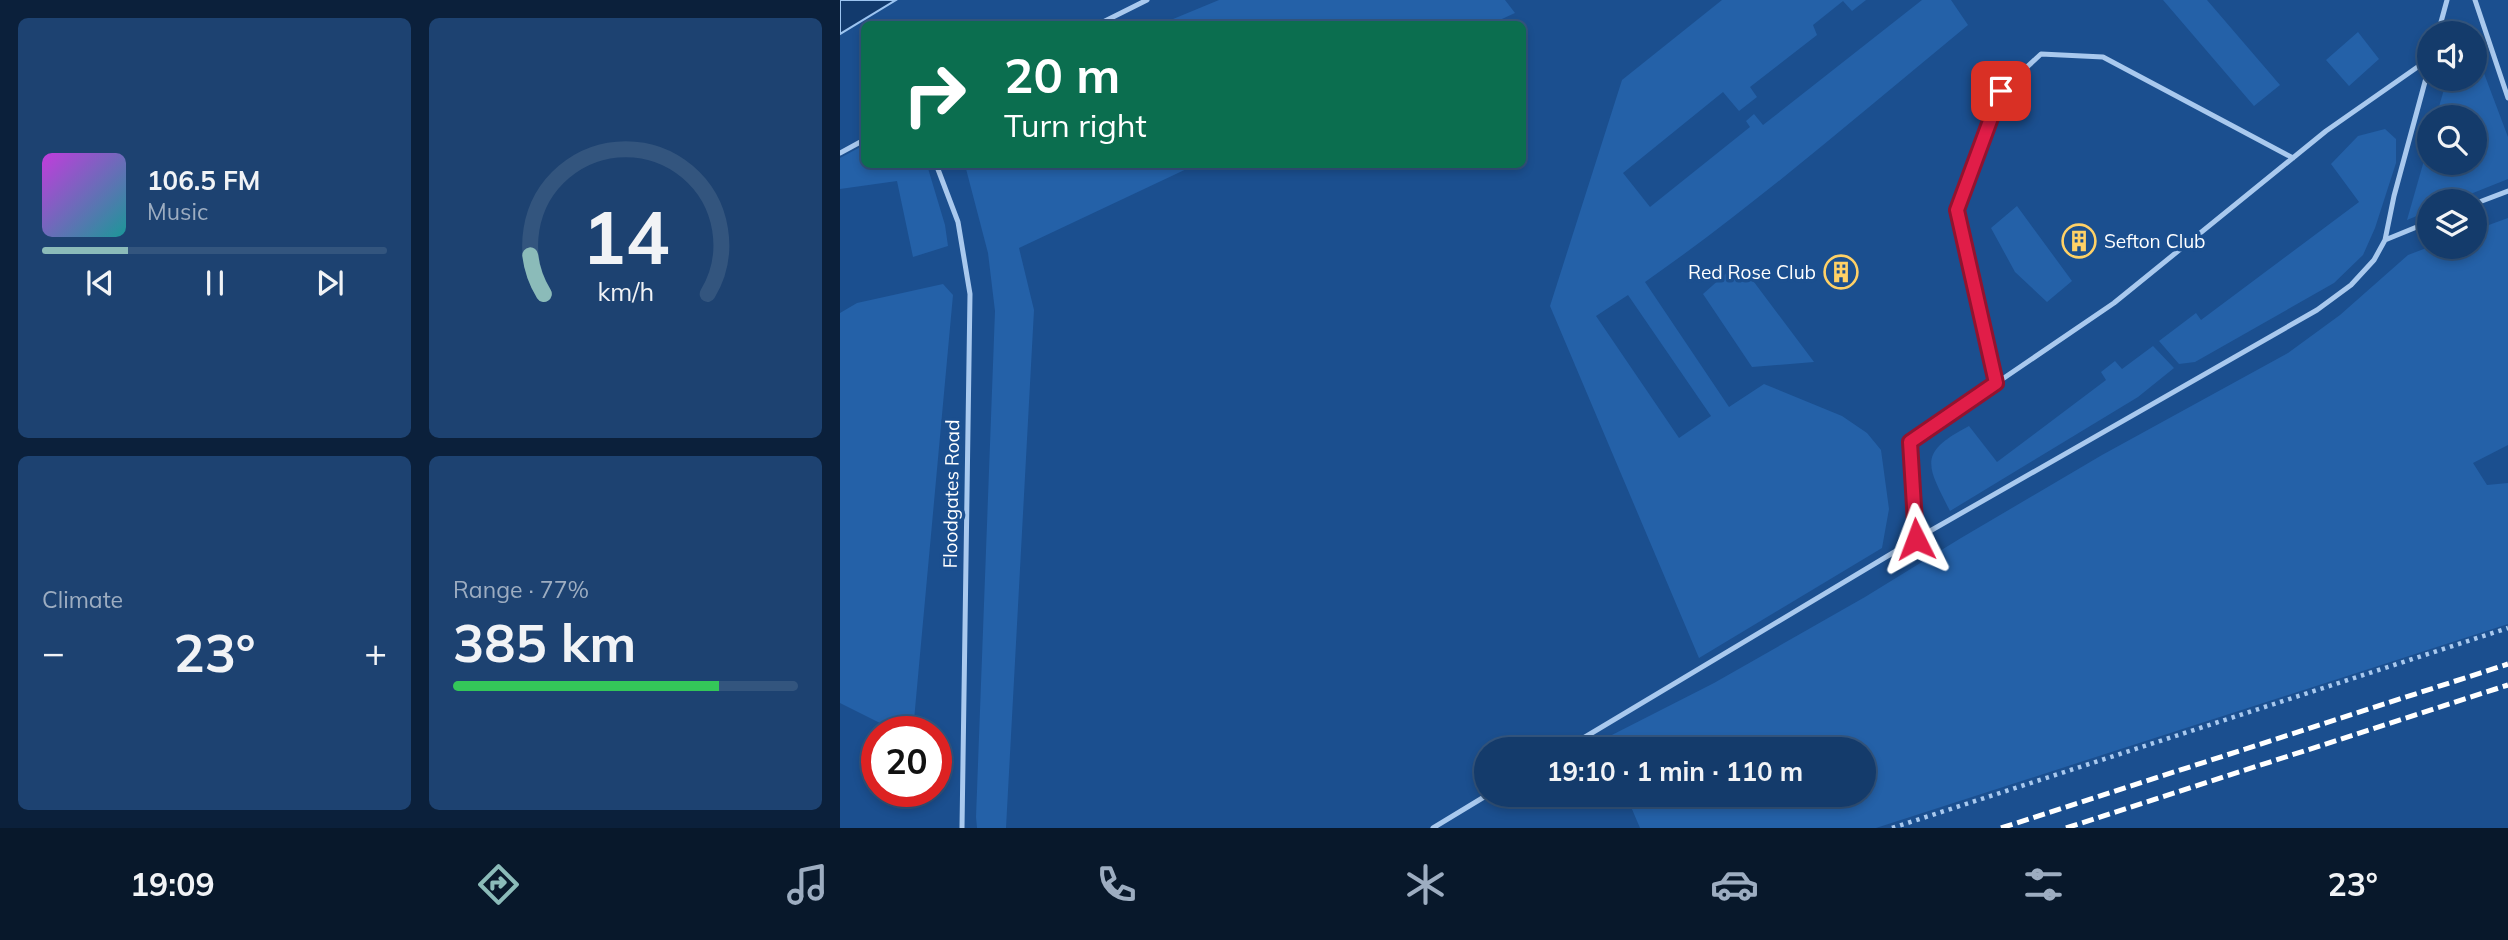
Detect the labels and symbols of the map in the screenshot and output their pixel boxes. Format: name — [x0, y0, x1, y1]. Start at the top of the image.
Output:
pin — [1971, 61, 2031, 121]
building icon: Sefton Club — [2060, 222, 2098, 260]
place label: Sefton Club — [2104, 229, 2206, 253]
building icon: Red Rose Club — [1822, 253, 1860, 291]
place label: Red Rose Club — [1688, 260, 1816, 284]
street label: Floodgates Road — [938, 419, 964, 569]
position arrow — [1879, 502, 1953, 576]
speed limit sign: 20 — [861, 716, 952, 807]

